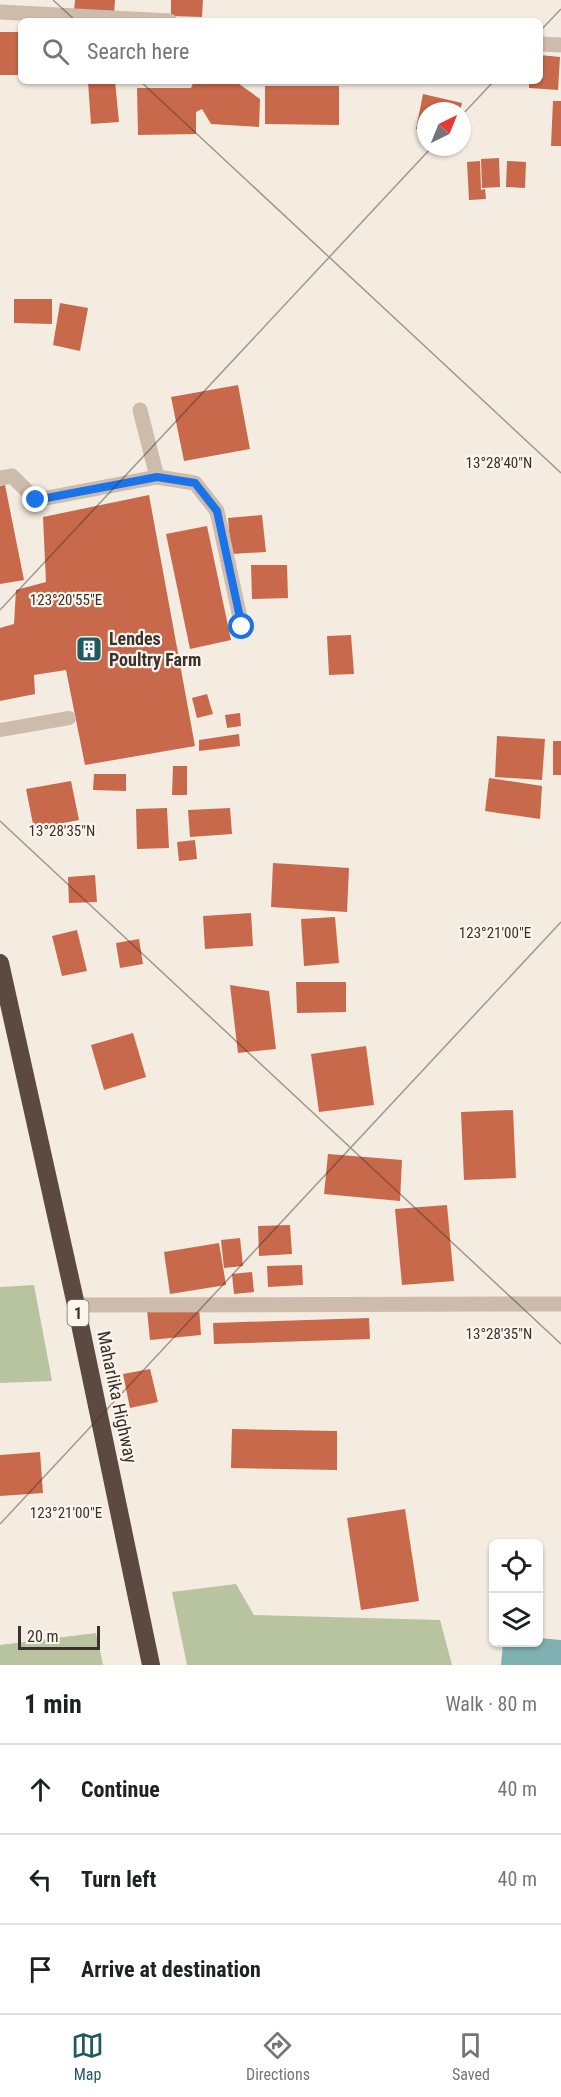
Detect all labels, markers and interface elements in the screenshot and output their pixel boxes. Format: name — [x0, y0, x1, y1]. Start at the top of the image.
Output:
search box — [18, 18, 543, 84]
icon: search — [39, 35, 72, 68]
text: Search here — [87, 39, 189, 64]
north arrow — [417, 102, 471, 156]
text: 13°28'40"N — [466, 454, 532, 472]
route end — [22, 486, 48, 512]
text: 123°20'55"E — [30, 591, 102, 609]
route start — [228, 613, 254, 639]
place label: Lendes Poultry Farm — [109, 628, 201, 670]
building icon: Lendes Poultry Farm — [74, 634, 104, 664]
text: 13°28'35"N — [29, 822, 95, 840]
text: 123°21'00"E — [459, 924, 531, 942]
road number: 1 — [68, 1300, 88, 1326]
text: 13°28'35"N — [466, 1325, 532, 1343]
street label: Maharlika Highway — [93, 1329, 142, 1465]
text: 123°21'00"E — [30, 1504, 102, 1522]
map controls — [489, 1539, 543, 1647]
button: locate — [489, 1539, 543, 1593]
button: layers — [489, 1593, 543, 1647]
scale bar — [18, 1623, 100, 1650]
text: 20 m — [27, 1627, 59, 1646]
text: 1 min — [24, 1689, 82, 1719]
text: Walk · 80 m — [445, 1692, 537, 1716]
icon: ahead — [24, 1773, 57, 1806]
text: Continue — [81, 1777, 160, 1802]
text: 40 m — [498, 1777, 537, 1801]
icon: left — [24, 1863, 57, 1896]
text: Turn left — [81, 1867, 156, 1892]
text: 40 m — [498, 1867, 537, 1891]
icon: arrive — [24, 1953, 57, 1986]
text: Arrive at destination — [81, 1957, 261, 1982]
tab: Map — [71, 2029, 104, 2084]
tab: Directions — [246, 2029, 310, 2084]
tab: Saved — [452, 2029, 490, 2084]

